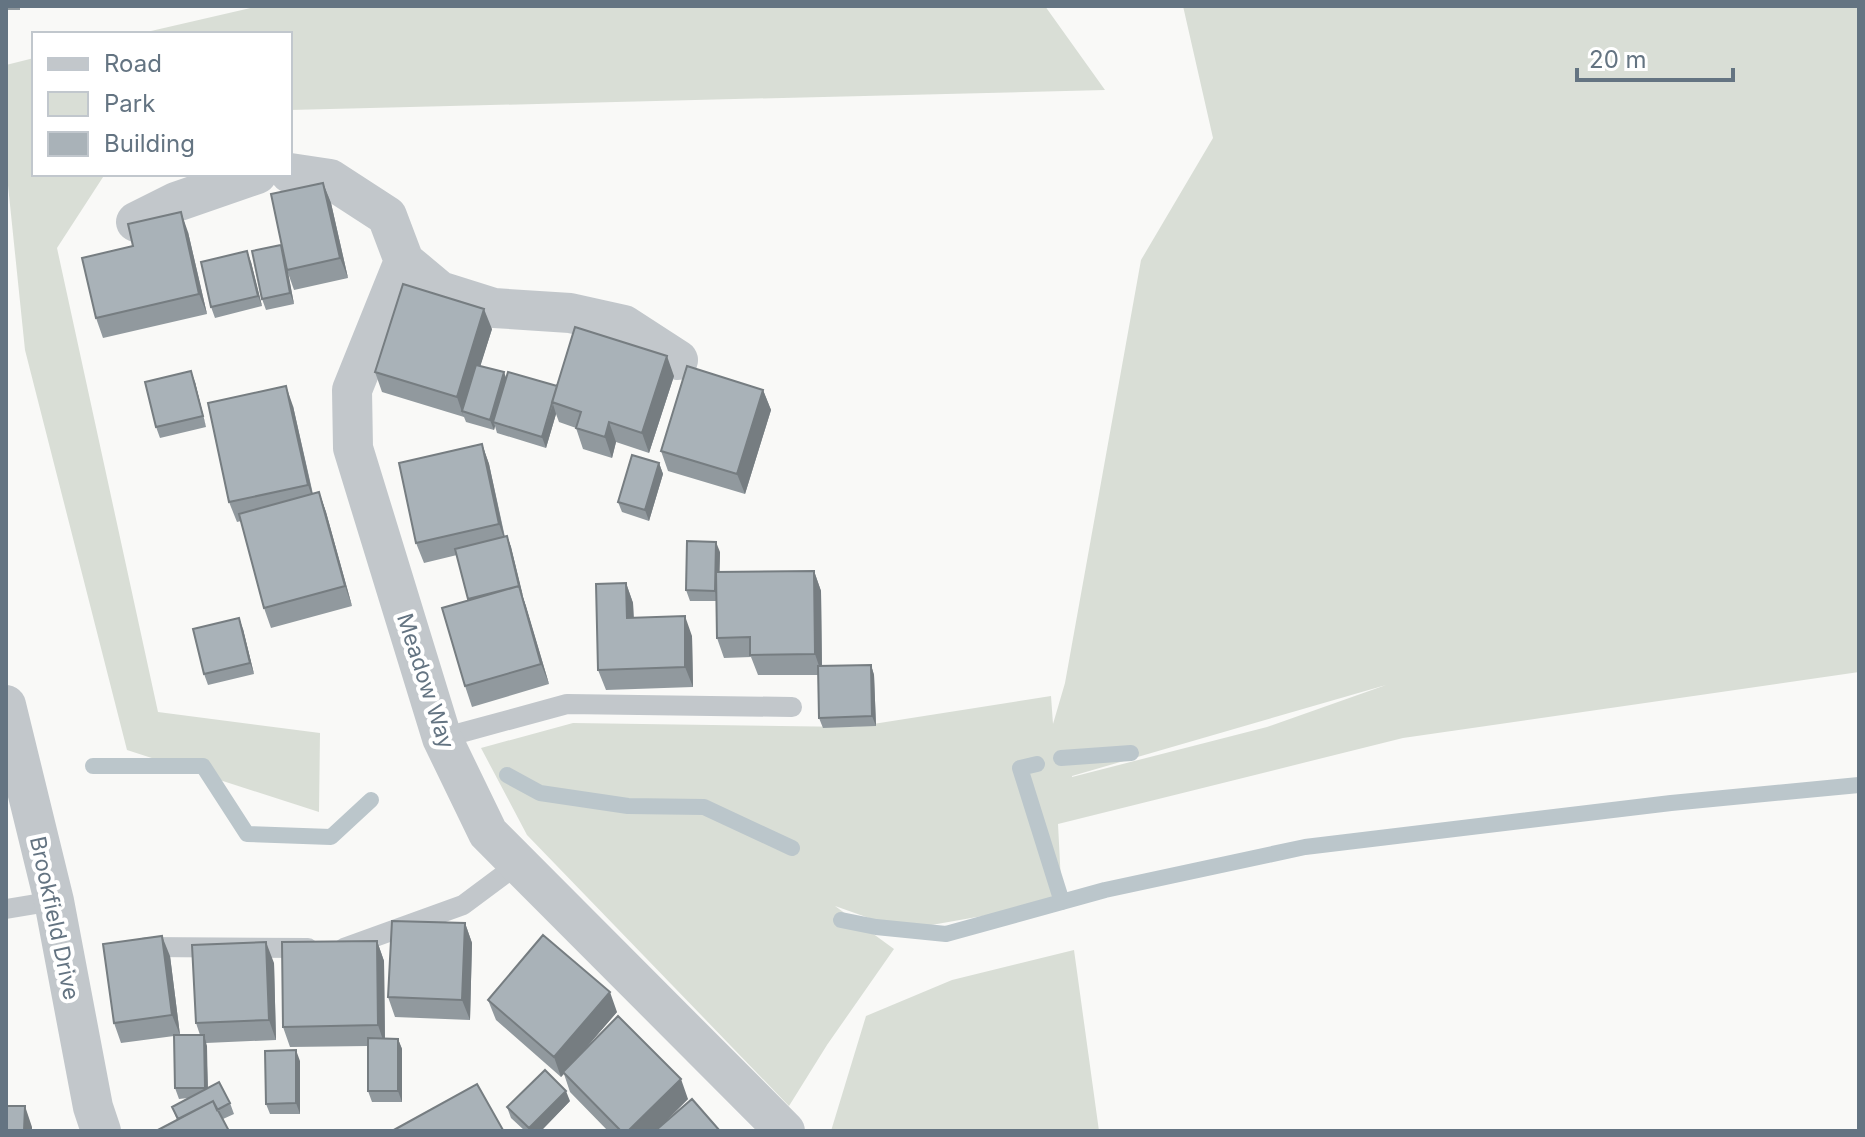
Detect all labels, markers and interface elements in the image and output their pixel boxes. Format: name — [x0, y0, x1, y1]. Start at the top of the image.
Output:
legend — [32, 32, 292, 176]
scale bar — [1577, 32, 1733, 82]
text: 20 m — [1589, 45, 1647, 74]
text: Road — [104, 49, 162, 78]
text: Park — [104, 89, 155, 118]
text: Building — [104, 129, 195, 158]
street label: Meadow Way — [392, 610, 460, 752]
street label: Brookfield Drive — [25, 834, 85, 1002]

